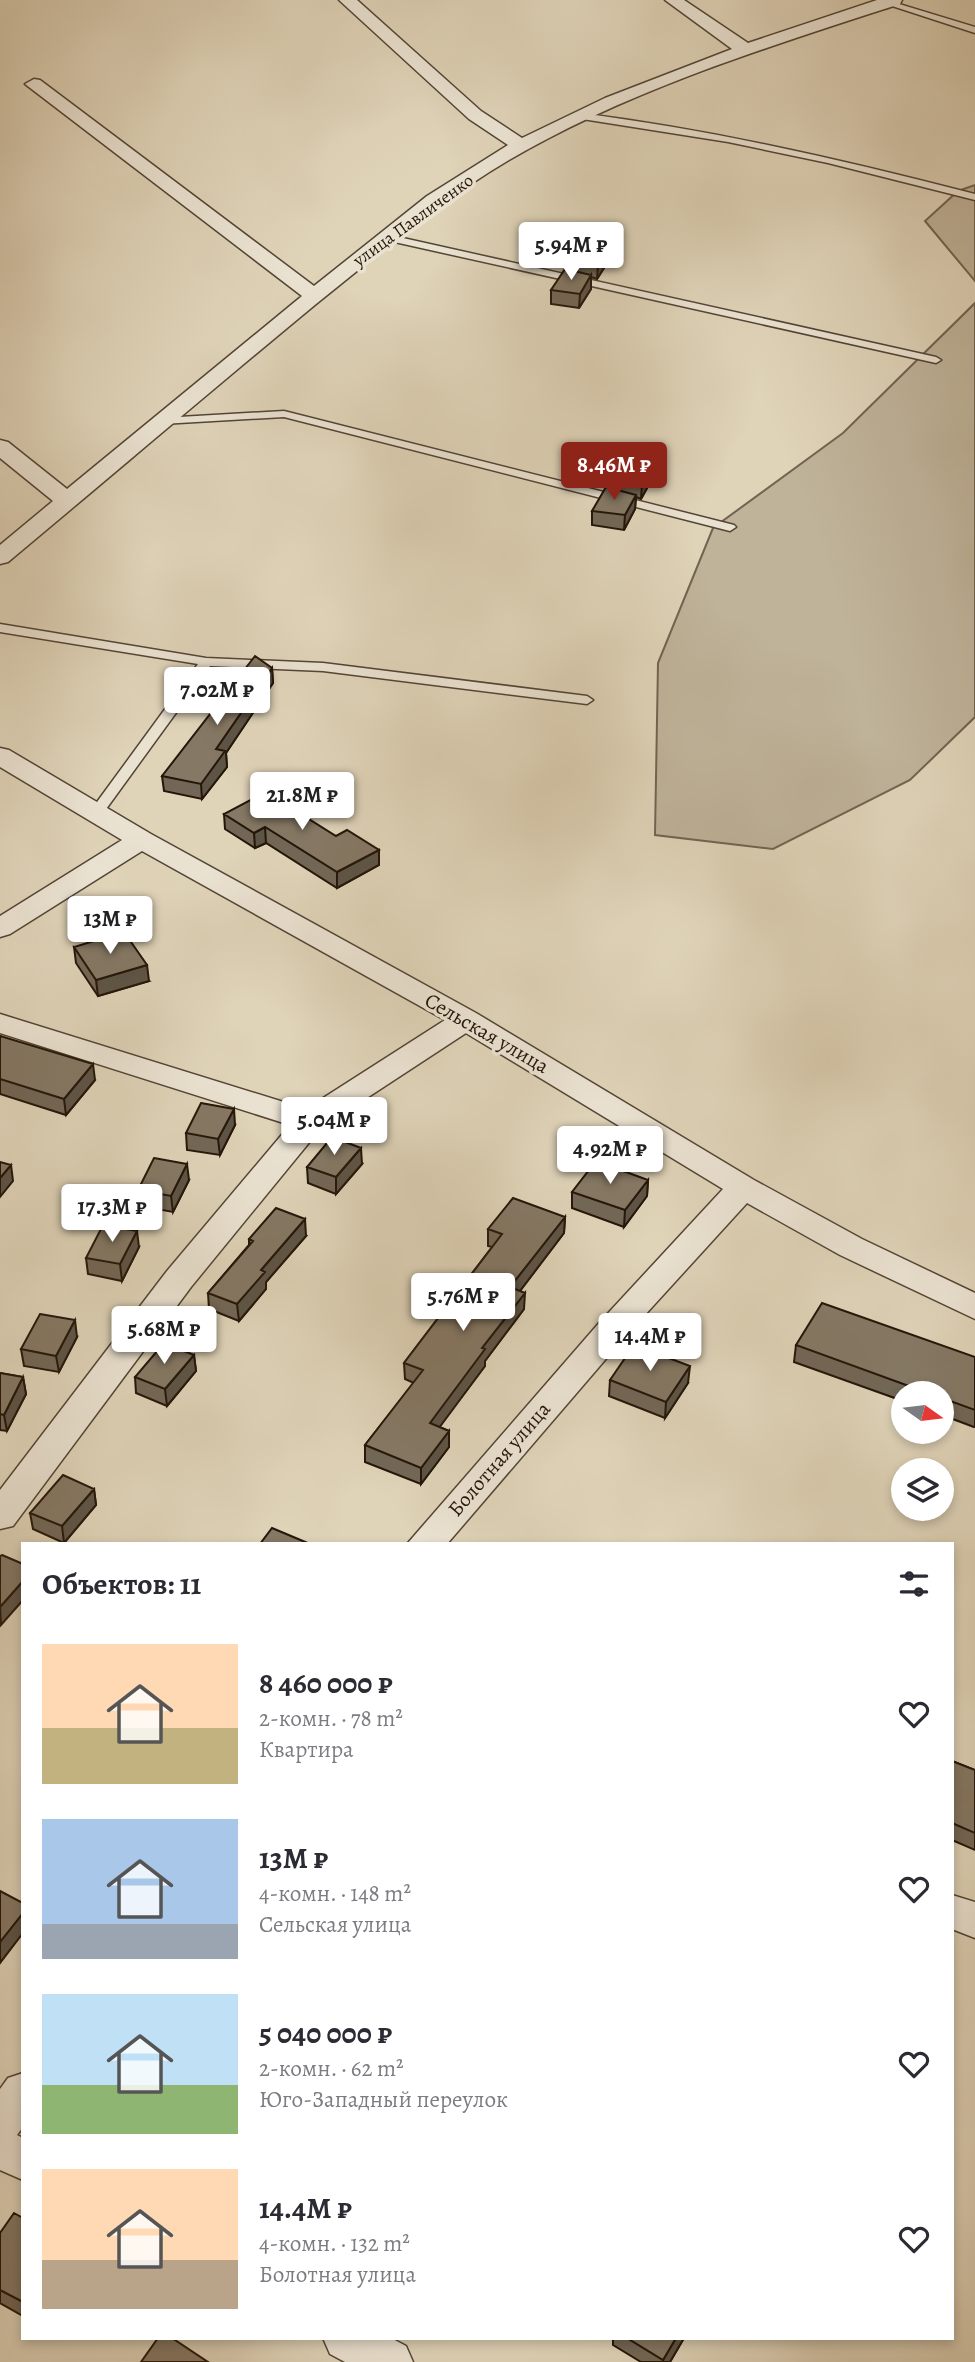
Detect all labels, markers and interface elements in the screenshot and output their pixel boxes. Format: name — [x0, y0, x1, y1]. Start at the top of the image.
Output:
street label: улица Павличенко — [347, 168, 478, 273]
pin: 5.94M ₽ — [506, 222, 636, 282]
text: 5.94M ₽ — [535, 229, 607, 260]
pin: 8.46M ₽ — [549, 442, 679, 502]
text: 8.46M ₽ — [577, 449, 651, 480]
pin: 7.02M ₽ — [152, 668, 282, 727]
text: 7.02M ₽ — [180, 674, 254, 705]
pin: 21.8M ₽ — [237, 772, 367, 832]
text: 21.8M ₽ — [266, 779, 338, 810]
pin: 13M ₽ — [61, 897, 159, 956]
text: 13M ₽ — [83, 903, 137, 934]
street label: Сельская улица — [420, 986, 554, 1080]
pin: 5.04M ₽ — [269, 1098, 399, 1157]
text: 5.04M ₽ — [297, 1104, 371, 1135]
pin: 4.92M ₽ — [545, 1126, 675, 1186]
text: 4.92M ₽ — [573, 1133, 647, 1164]
pin: 17.3M ₽ — [47, 1184, 177, 1244]
text: 17.3M ₽ — [77, 1191, 147, 1222]
pin: 5.76M ₽ — [398, 1274, 528, 1333]
text: 5.76M ₽ — [427, 1280, 499, 1311]
pin: 5.68M ₽ — [99, 1306, 229, 1366]
text: 5.68M ₽ — [128, 1313, 200, 1344]
pin: 14.4M ₽ — [585, 1314, 715, 1373]
text: 14.4M ₽ — [614, 1320, 686, 1351]
north arrow — [891, 1381, 954, 1444]
map controls — [891, 1381, 954, 1521]
street label: Болотная улица — [441, 1395, 557, 1522]
button: layers — [891, 1458, 954, 1521]
text: Объектов: 11 — [42, 1564, 201, 1604]
icon: filters — [895, 1565, 933, 1603]
text: 8 460 000 ₽ — [259, 1663, 393, 1703]
icon: home — [98, 1672, 182, 1756]
icon: heart — [895, 1695, 933, 1733]
text: 2-комн. · 78 m² — [259, 1703, 403, 1734]
text: Квартира — [259, 1734, 354, 1765]
text: 13M ₽ — [259, 1838, 328, 1878]
icon: home — [98, 1847, 182, 1931]
icon: heart — [895, 1870, 933, 1908]
text: 4-комн. · 148 m² — [259, 1878, 411, 1909]
text: Сельская улица — [259, 1909, 411, 1940]
text: 5 040 000 ₽ — [259, 2013, 392, 2053]
icon: home — [98, 2022, 182, 2106]
icon: heart — [895, 2045, 933, 2083]
text: 2-комн. · 62 m² — [259, 2053, 404, 2084]
text: Юго-Западный переулок — [259, 2084, 508, 2115]
text: 14.4M ₽ — [259, 2188, 352, 2228]
icon: home — [98, 2197, 182, 2281]
icon: heart — [895, 2220, 933, 2258]
text: 4-комн. · 132 m² — [259, 2228, 410, 2259]
text: Болотная улица — [259, 2259, 416, 2290]

